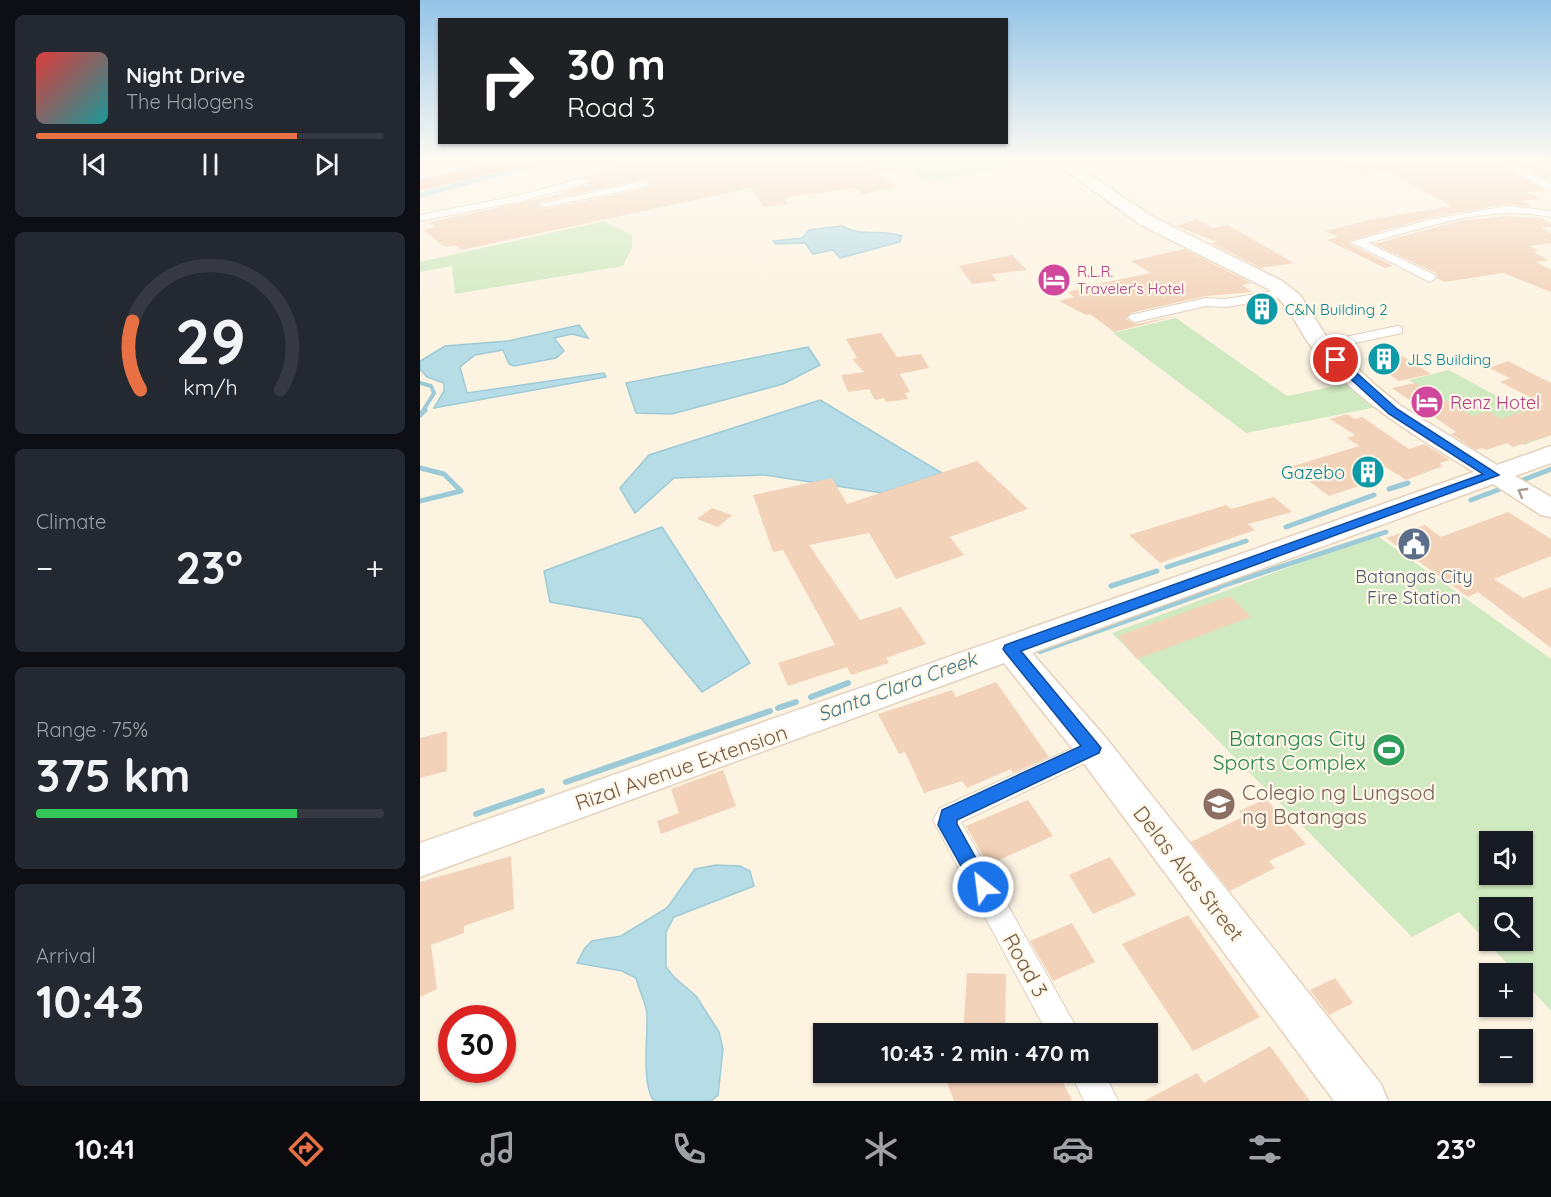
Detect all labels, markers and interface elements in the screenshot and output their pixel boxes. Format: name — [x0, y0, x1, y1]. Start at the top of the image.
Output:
text: 30 m — [567, 38, 666, 91]
icon: right — [468, 42, 546, 120]
text: Night Drive — [126, 61, 245, 89]
text: The Halogens — [126, 89, 254, 114]
text: Road 3 — [567, 90, 656, 124]
icon: previous — [78, 148, 111, 181]
icon: pause — [194, 148, 227, 181]
icon: next — [310, 148, 343, 181]
hotel icon: R.L.R. Traveler's Hotel — [1036, 262, 1072, 298]
place label: R.L.R. Traveler's Hotel — [1077, 262, 1184, 298]
building icon: C&N Building 2 — [1244, 291, 1280, 327]
place label: C&N Building 2 — [1285, 300, 1388, 319]
text: 29 — [175, 302, 245, 380]
pin — [1310, 334, 1361, 385]
building icon: JLS Building — [1366, 341, 1402, 377]
icon: arrive — [1319, 343, 1352, 376]
place label: JLS Building — [1407, 350, 1491, 369]
text: km/h — [183, 375, 237, 401]
hotel icon: Renz Hotel — [1409, 384, 1445, 420]
place label: Renz Hotel — [1450, 391, 1540, 414]
building icon: Gazebo — [1350, 454, 1386, 490]
place label: Gazebo — [1281, 461, 1345, 484]
one-way arrow — [1518, 488, 1528, 499]
text: Climate — [36, 509, 106, 534]
public building icon: Batangas City Fire Station — [1396, 526, 1432, 562]
text: 23° — [176, 539, 243, 595]
text: − — [36, 547, 53, 588]
text: + — [365, 547, 384, 588]
place label: Batangas City Fire Station — [1355, 565, 1473, 609]
water label: Santa Clara Creek — [814, 645, 982, 726]
text: Range · 75% — [36, 717, 148, 742]
street label: Rizal Avenue Extension — [571, 718, 791, 816]
place label: Batangas City Sports Complex — [1213, 725, 1366, 775]
sports icon: Batangas City Sports Complex — [1371, 732, 1407, 768]
text: 375 km — [36, 747, 191, 803]
place label: Colegio ng Lungsod ng Batangas — [1242, 779, 1435, 829]
school or university icon: Colegio ng Lungsod ng Batangas — [1201, 786, 1237, 822]
street label: Delas Alas Street — [1128, 800, 1250, 946]
map controls — [1479, 831, 1533, 1083]
button: sound — [1479, 831, 1533, 885]
position arrow — [951, 855, 1015, 919]
button: search — [1479, 897, 1533, 951]
street label: Road 3 — [998, 929, 1054, 1001]
text: Arrival — [36, 943, 96, 968]
button: + — [1479, 963, 1533, 1017]
text: 10:43 — [36, 973, 144, 1029]
speed limit sign: 30 — [438, 1005, 516, 1083]
button: − — [1479, 1029, 1533, 1083]
text: 10:43 · 2 min · 470 m — [881, 1039, 1090, 1067]
icon: directions — [285, 1128, 327, 1170]
icon: music — [477, 1128, 519, 1170]
icon: phone — [668, 1128, 710, 1170]
icon: climate — [860, 1128, 902, 1170]
icon: car — [1052, 1128, 1094, 1170]
icon: filters — [1244, 1128, 1286, 1170]
text: 10:41 — [75, 1132, 135, 1166]
text: 23° — [1436, 1132, 1476, 1166]

